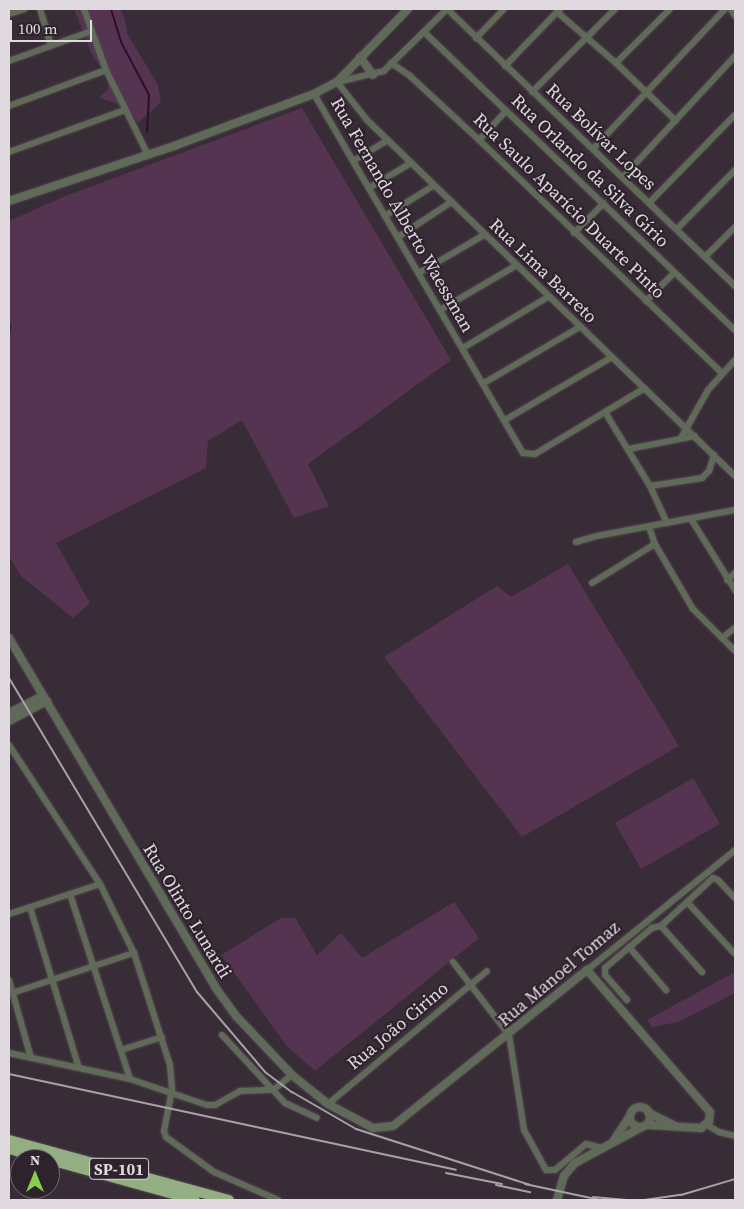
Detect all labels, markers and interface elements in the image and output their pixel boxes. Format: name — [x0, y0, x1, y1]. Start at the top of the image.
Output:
scale bar — [12, 10, 95, 42]
text: 100 m — [18, 18, 58, 39]
street label: Rua Bolívar Lopes — [542, 79, 660, 195]
street label: Rua Orlando da Silva Gírio — [507, 90, 673, 252]
street label: Rua Fernando Alberto Waessman — [326, 94, 478, 336]
street label: Rua Saulo Aparício Duarte Pinto — [469, 109, 669, 303]
street label: Rua Lima Barreto — [485, 214, 601, 328]
street label: Rua Olinto Lunardi — [138, 840, 236, 982]
street label: Rua Manoel Tomaz — [494, 917, 624, 1031]
street label: Rua João Cirino — [343, 977, 453, 1075]
north arrow — [10, 1149, 60, 1199]
text: N — [30, 1150, 40, 1170]
road number: SP-101 — [89, 1156, 149, 1182]

